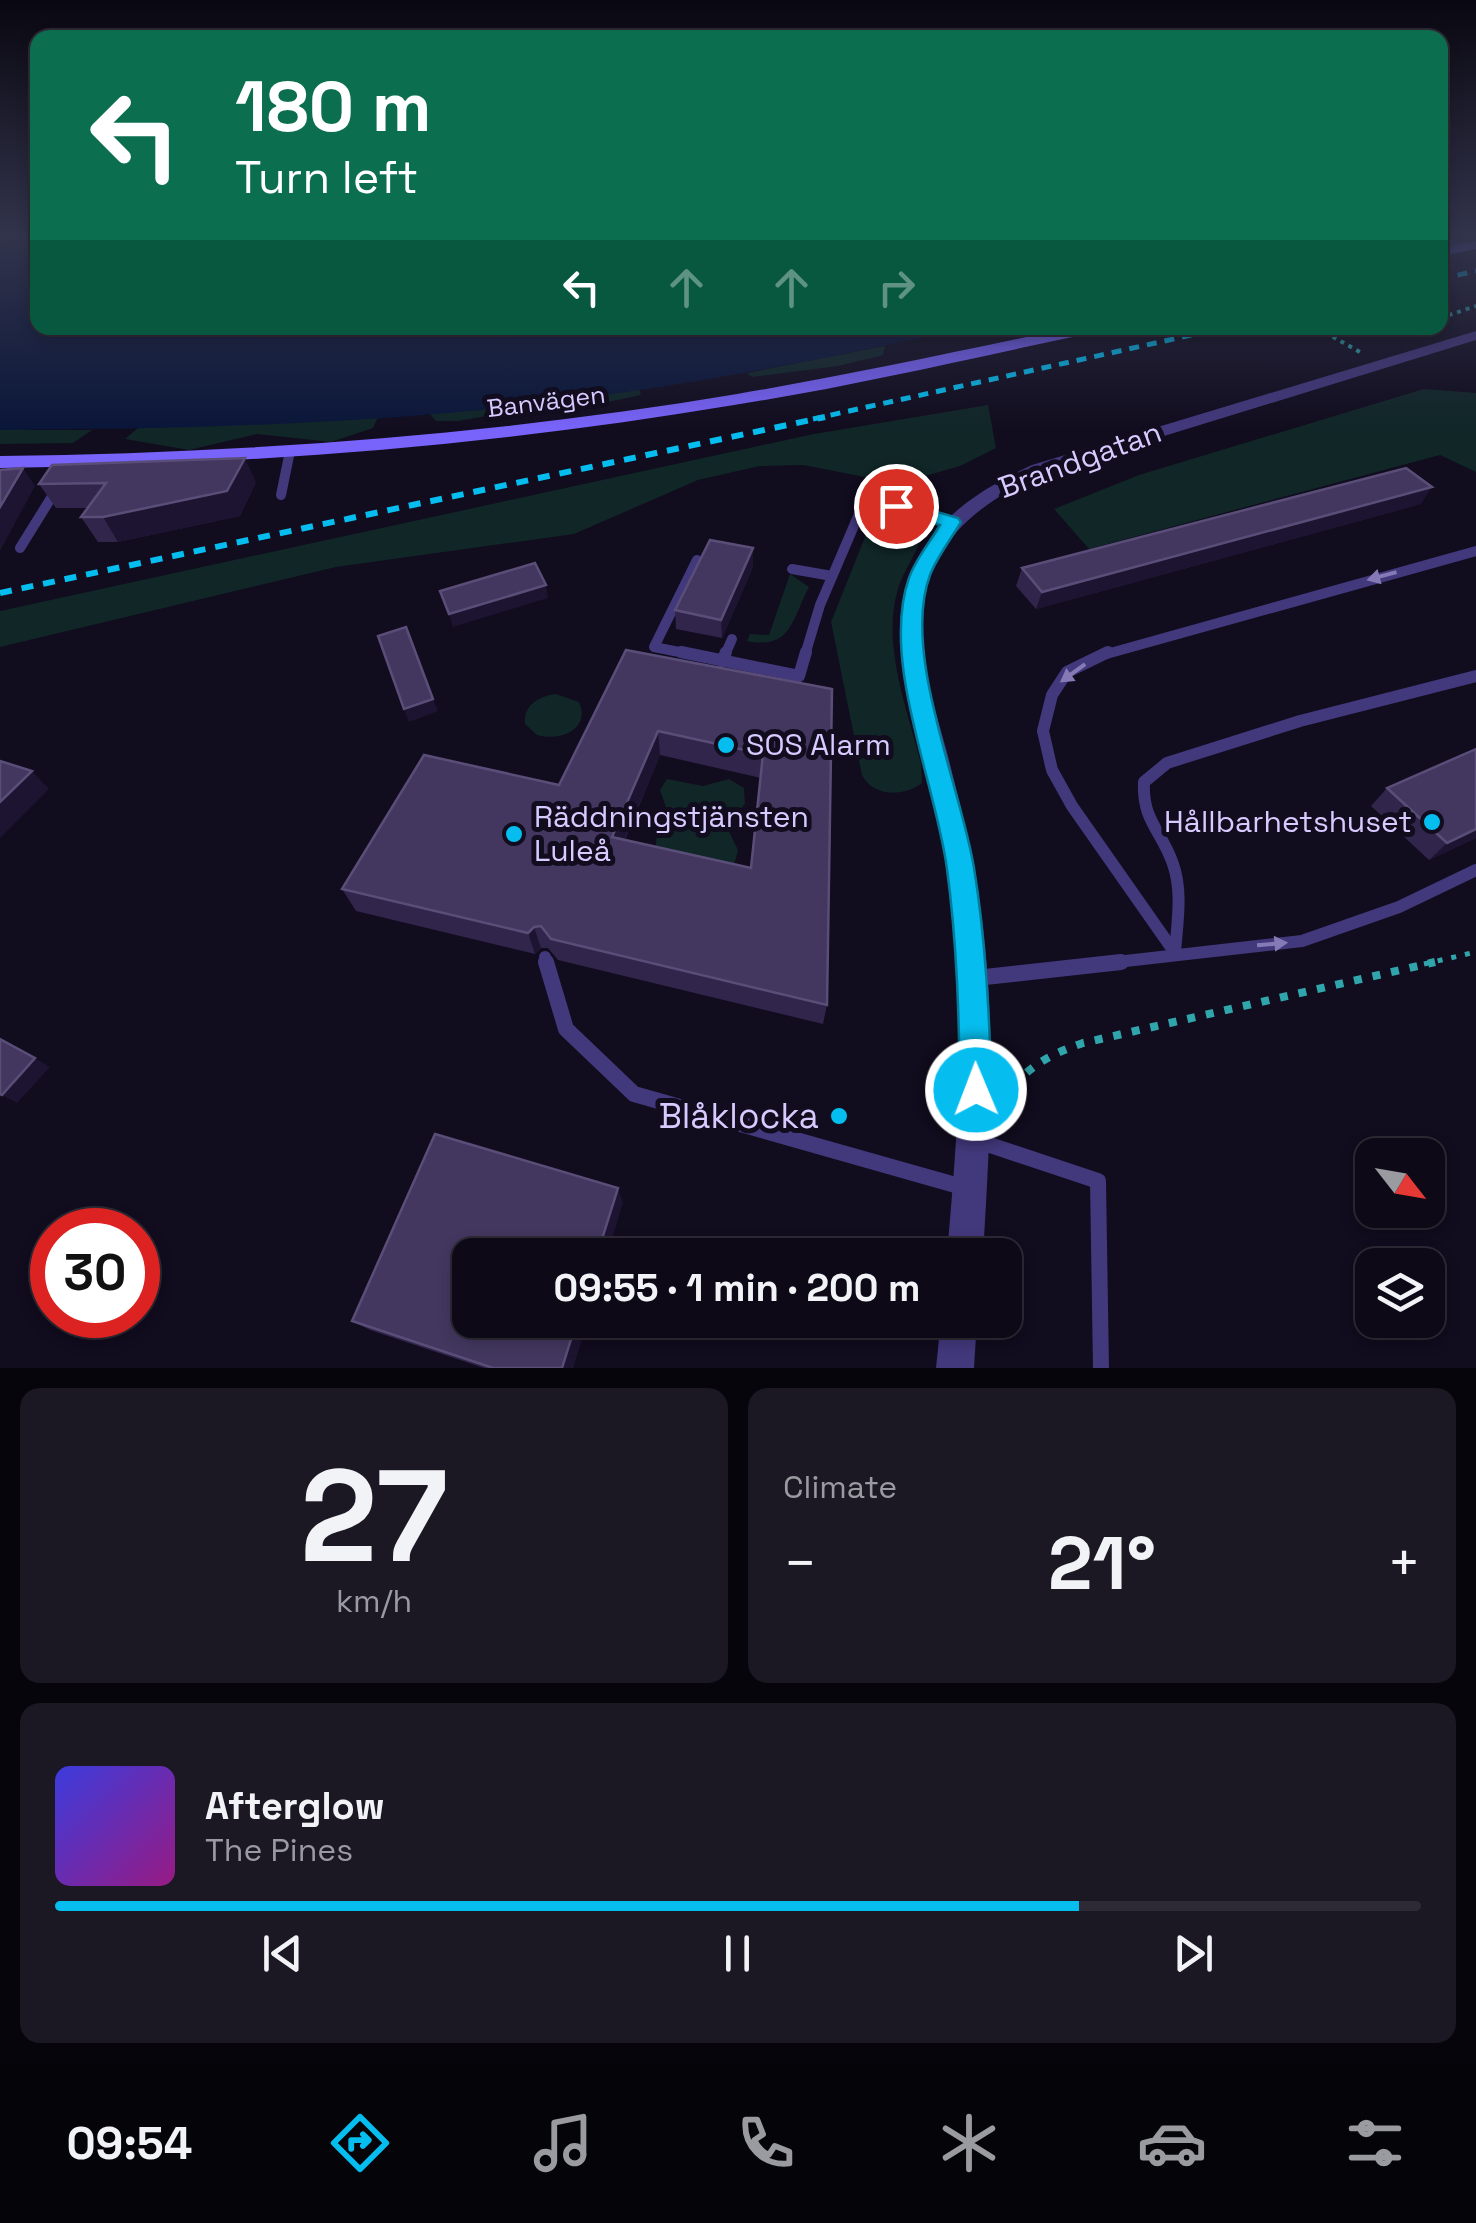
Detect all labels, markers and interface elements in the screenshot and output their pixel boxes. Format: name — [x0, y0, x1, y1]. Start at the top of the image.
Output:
text: 180 m — [235, 62, 432, 151]
icon: left — [70, 70, 200, 200]
text: Turn left — [235, 149, 418, 206]
icon: left — [554, 260, 609, 315]
icon: ahead — [659, 260, 714, 315]
icon: ahead — [764, 260, 819, 315]
icon: right — [869, 260, 924, 315]
street label: Banvägen — [485, 378, 607, 424]
street label: Brandgatan — [993, 412, 1167, 507]
pin — [854, 464, 939, 549]
icon: arrive — [869, 479, 924, 534]
one-way arrow — [1366, 569, 1397, 585]
one-way arrow — [1060, 662, 1087, 683]
place label: SOS Alarm — [746, 725, 891, 764]
marker: SOS Alarm — [715, 734, 737, 756]
place label: Räddningstjänsten Luleå — [534, 797, 809, 870]
place label: Hållbarhetshuset — [1164, 802, 1412, 841]
marker: Hållbarhetshuset — [1421, 811, 1443, 833]
marker: Räddningstjänsten Luleå — [503, 823, 525, 845]
one-way arrow — [1256, 936, 1288, 952]
position arrow — [924, 1038, 1028, 1142]
place label: Blåklocka — [659, 1094, 819, 1138]
marker: Blåklocka — [828, 1105, 850, 1127]
north arrow — [1355, 1138, 1445, 1228]
map controls — [1355, 1138, 1445, 1338]
speed limit sign: 30 — [30, 1208, 160, 1338]
button: layers — [1355, 1248, 1445, 1338]
text: 09:55 · 1 min · 200 m — [554, 1264, 920, 1312]
text: 27 — [300, 1433, 448, 1599]
text: Climate — [783, 1467, 897, 1507]
text: 21° — [1048, 1515, 1156, 1611]
text: − — [783, 1528, 817, 1598]
text: + — [1387, 1528, 1421, 1598]
text: km/h — [336, 1581, 412, 1621]
text: Afterglow — [205, 1782, 385, 1830]
text: The Pines — [205, 1830, 353, 1870]
icon: previous — [255, 1926, 310, 1981]
icon: pause — [710, 1926, 765, 1981]
icon: next — [1166, 1926, 1221, 1981]
icon: directions — [325, 2108, 395, 2178]
icon: music — [528, 2108, 598, 2178]
icon: phone — [731, 2108, 801, 2178]
icon: climate — [934, 2108, 1004, 2178]
icon: car — [1137, 2108, 1207, 2178]
icon: filters — [1340, 2108, 1410, 2178]
text: 09:54 — [66, 2115, 192, 2172]

